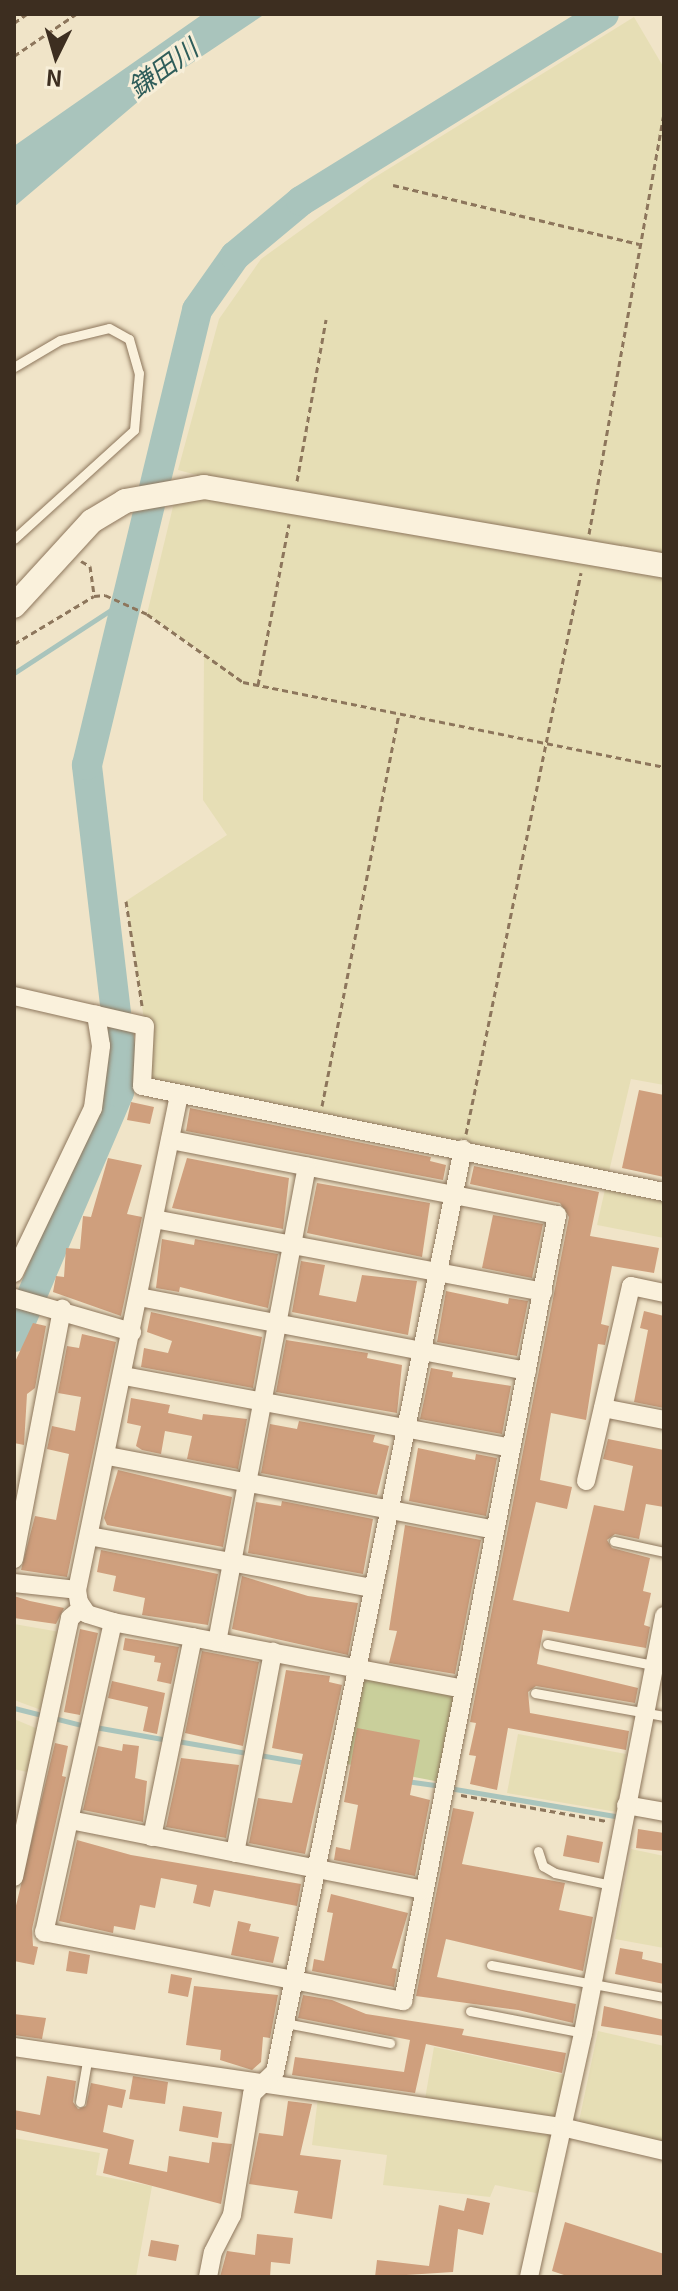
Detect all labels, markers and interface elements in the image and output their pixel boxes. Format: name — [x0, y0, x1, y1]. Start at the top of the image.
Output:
north arrow — [16, 16, 96, 96]
water label: 鎌田川 — [121, 31, 203, 103]
text: N — [44, 63, 64, 97]

